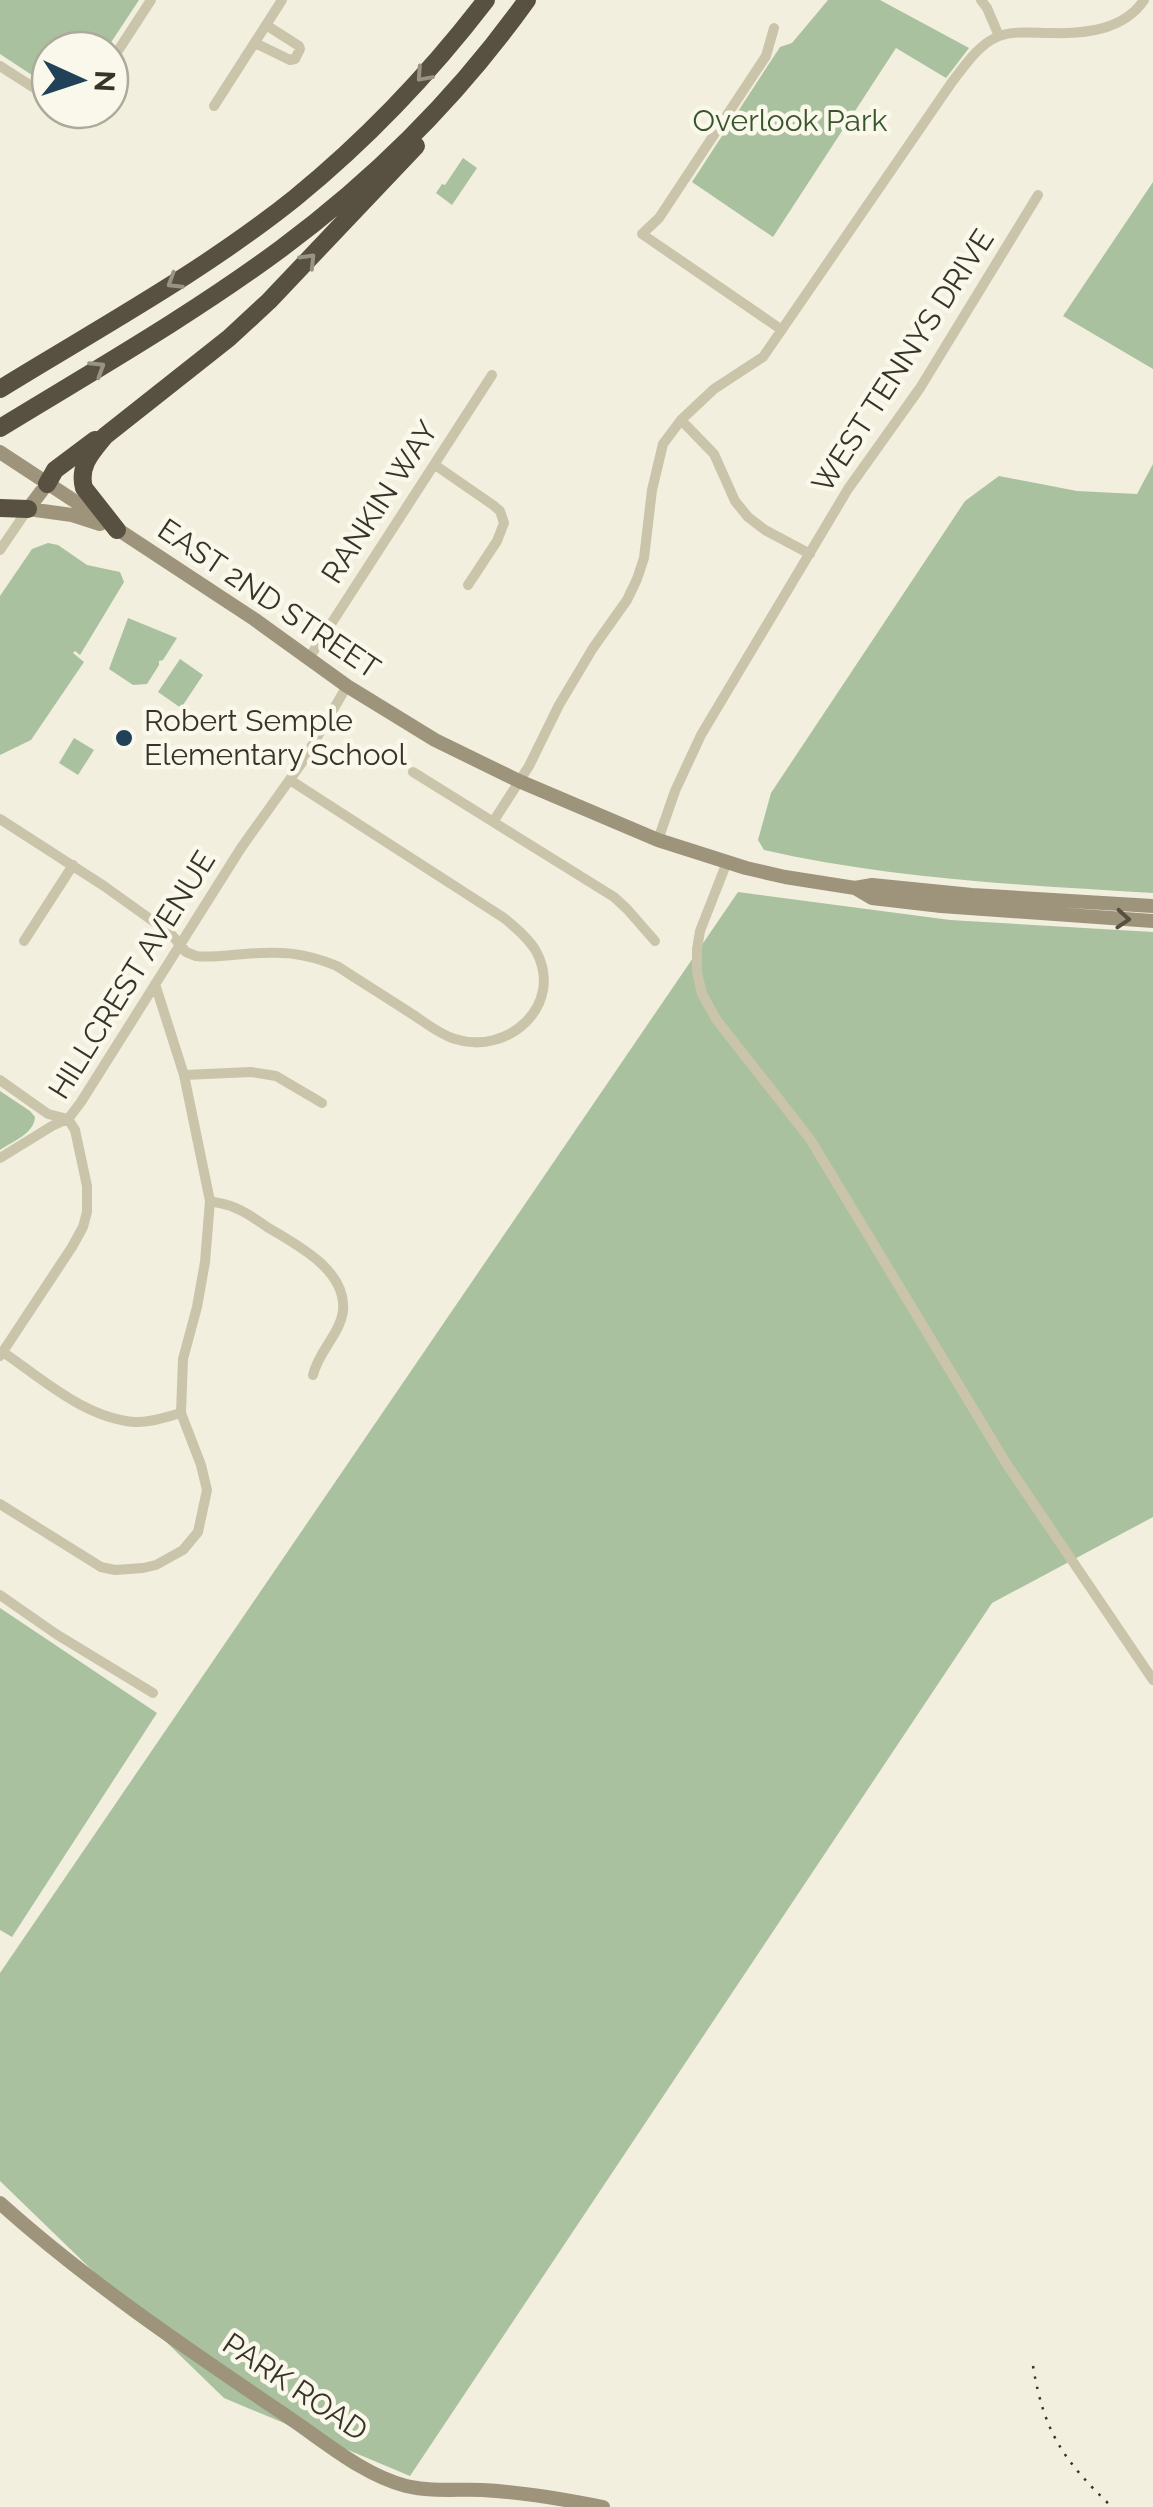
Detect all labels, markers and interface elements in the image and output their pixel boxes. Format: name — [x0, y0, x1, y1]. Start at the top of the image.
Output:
north arrow — [30, 30, 130, 130]
one-way arrow — [417, 63, 435, 82]
text: N — [87, 70, 122, 93]
park label: Overlook Park — [693, 103, 887, 138]
street label: WEST TENNYS DRIVE — [804, 223, 1001, 499]
one-way arrow — [297, 253, 315, 272]
one-way arrow — [167, 270, 185, 289]
one-way arrow — [87, 362, 105, 381]
street label: RANKIN WAY — [314, 414, 445, 589]
street label: EAST 2ND STREET — [152, 511, 387, 686]
place label: Robert Semple Elementary School — [144, 703, 407, 772]
marker: Robert Semple Elementary School — [113, 727, 135, 749]
street label: HILLCREST AVENUE — [41, 844, 222, 1105]
one-way arrow — [1116, 907, 1132, 929]
street label: PARK ROAD — [216, 2325, 374, 2448]

